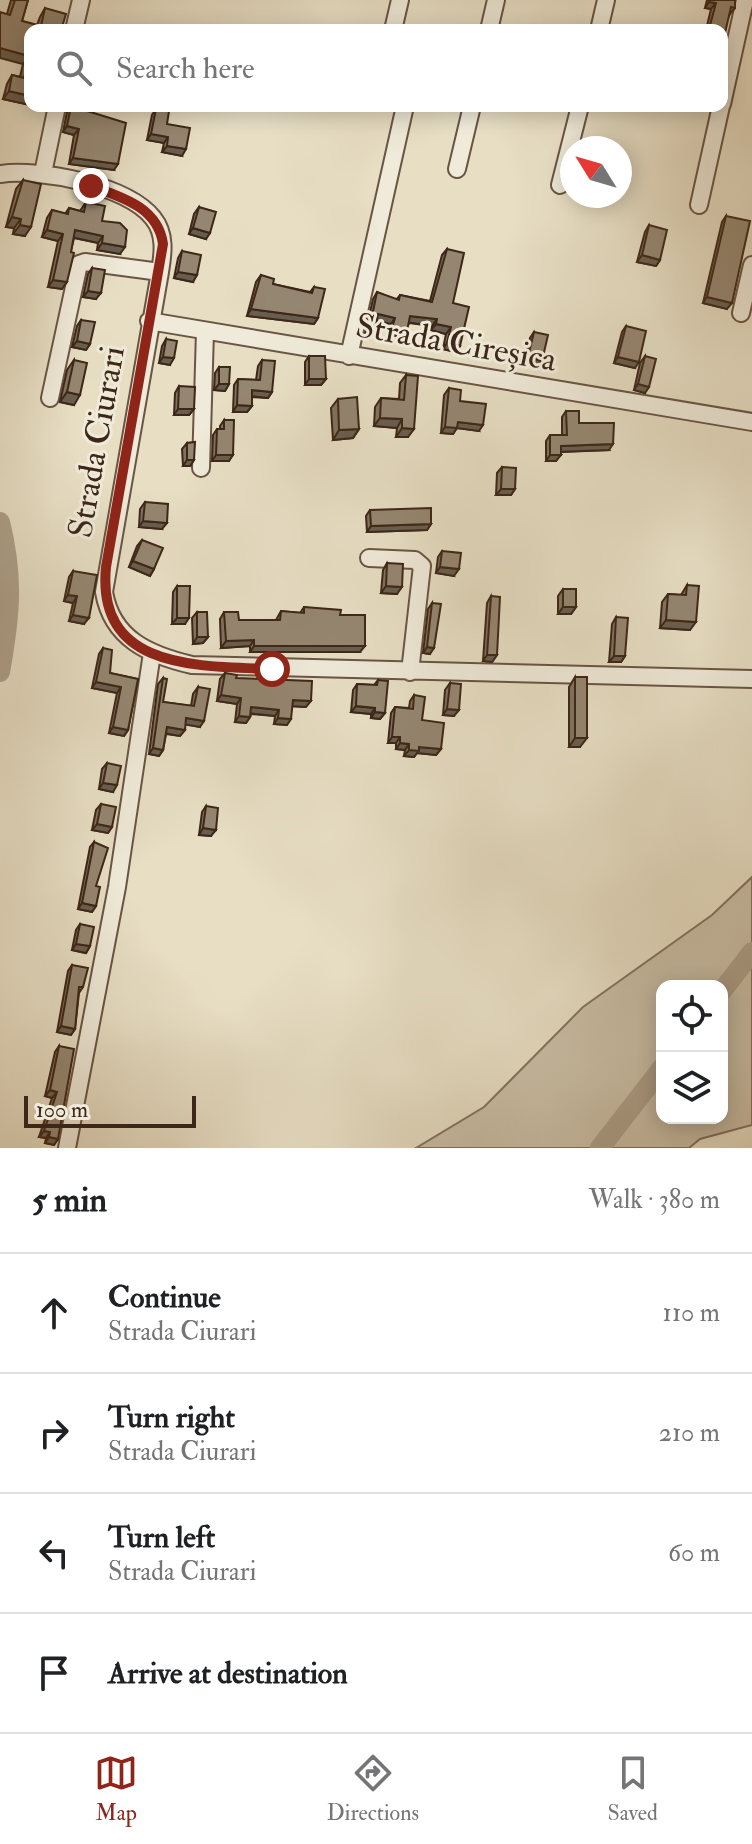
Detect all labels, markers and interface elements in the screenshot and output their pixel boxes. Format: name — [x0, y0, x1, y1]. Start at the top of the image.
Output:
search box — [24, 24, 728, 112]
icon: search — [52, 46, 96, 90]
text: Search here — [116, 50, 255, 87]
north arrow — [560, 136, 632, 208]
route end — [73, 168, 109, 204]
street label: Strada Cireșica — [352, 304, 561, 382]
street label: Strada Ciurari — [59, 343, 135, 541]
route start — [254, 651, 290, 687]
map controls — [656, 980, 728, 1124]
button: locate — [656, 980, 728, 1052]
button: layers — [656, 1052, 728, 1124]
scale bar — [24, 1092, 196, 1128]
text: 100 m — [36, 1096, 88, 1124]
text: 5 min — [32, 1179, 107, 1222]
text: Walk · 380 m — [589, 1184, 720, 1216]
text: Continue — [108, 1279, 221, 1316]
icon: ahead — [32, 1291, 76, 1335]
text: 110 m — [663, 1297, 720, 1329]
text: Strada Ciurari — [108, 1316, 256, 1348]
text: Turn right — [108, 1399, 235, 1436]
icon: right — [32, 1411, 76, 1455]
text: 210 m — [659, 1417, 720, 1449]
text: Strada Ciurari — [108, 1436, 256, 1468]
text: Turn left — [108, 1519, 215, 1556]
icon: left — [32, 1531, 76, 1575]
text: 60 m — [668, 1537, 720, 1569]
text: Strada Ciurari — [108, 1556, 256, 1588]
icon: arrive — [32, 1651, 76, 1695]
text: Arrive at destination — [108, 1655, 348, 1692]
tab: Map — [94, 1751, 138, 1827]
tab: Directions — [327, 1751, 419, 1827]
tab: Saved — [608, 1751, 658, 1827]

